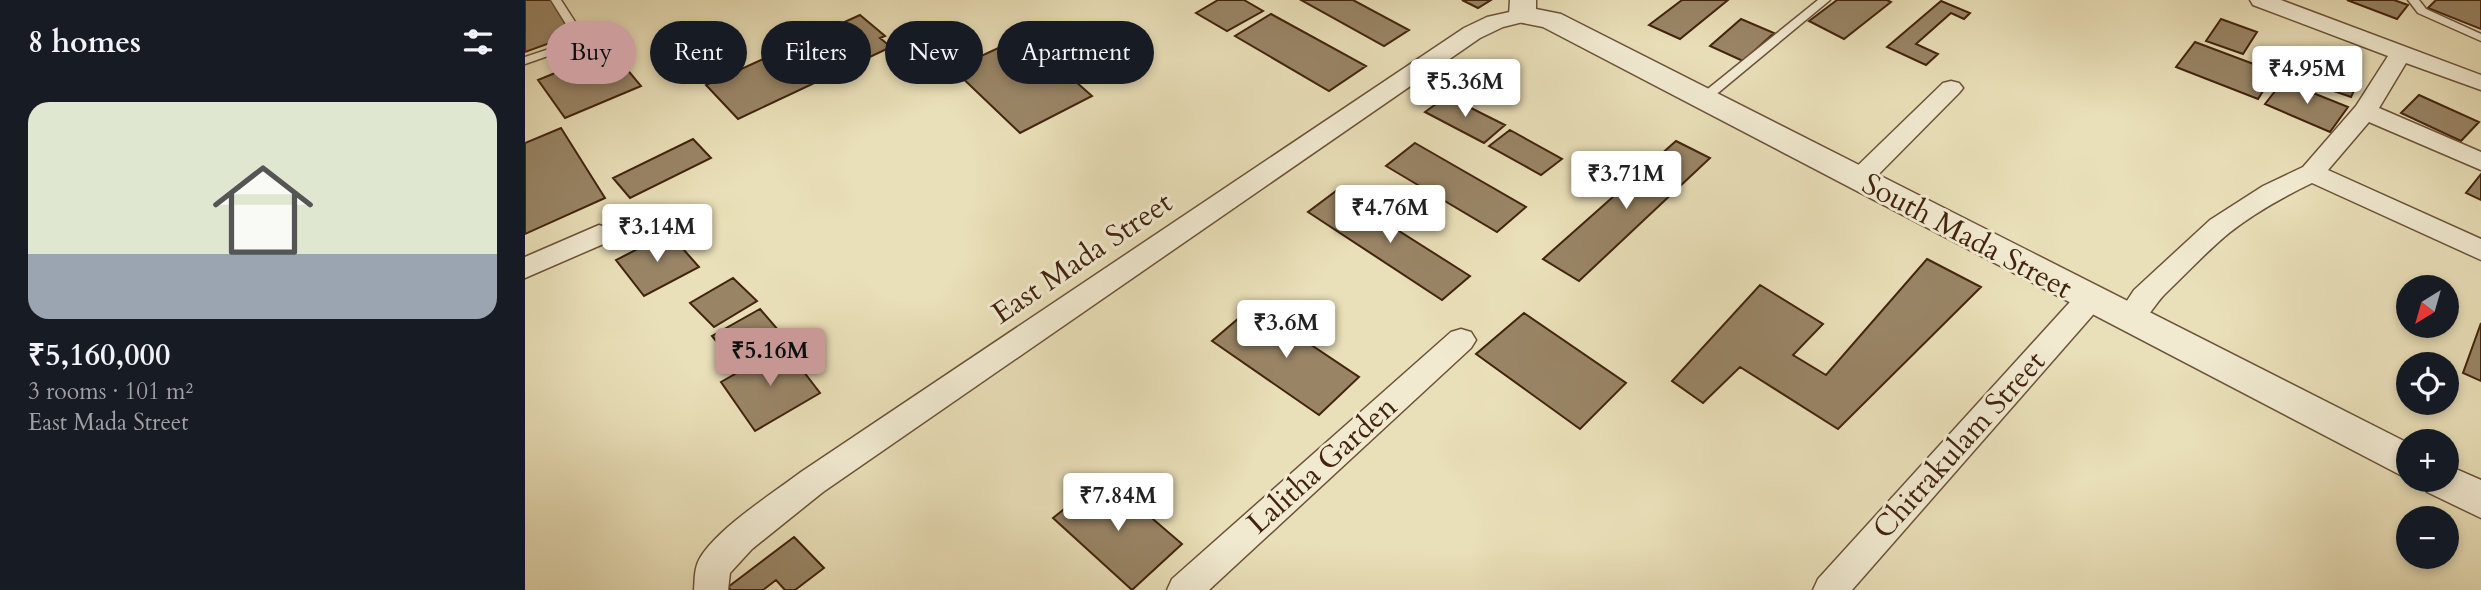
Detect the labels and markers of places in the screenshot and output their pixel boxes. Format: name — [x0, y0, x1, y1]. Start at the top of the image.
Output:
pin: ₹4.95M — [2250, 46, 2364, 106]
pin: ₹5.36M — [1408, 60, 1522, 119]
pin: ₹3.71M — [1569, 152, 1683, 211]
pin: ₹4.76M — [1333, 186, 1447, 245]
pin: ₹3.14M — [600, 204, 714, 264]
pin: ₹3.6M — [1237, 300, 1335, 360]
pin: ₹5.16M — [713, 328, 827, 388]
pin: ₹7.84M — [1061, 474, 1175, 533]

